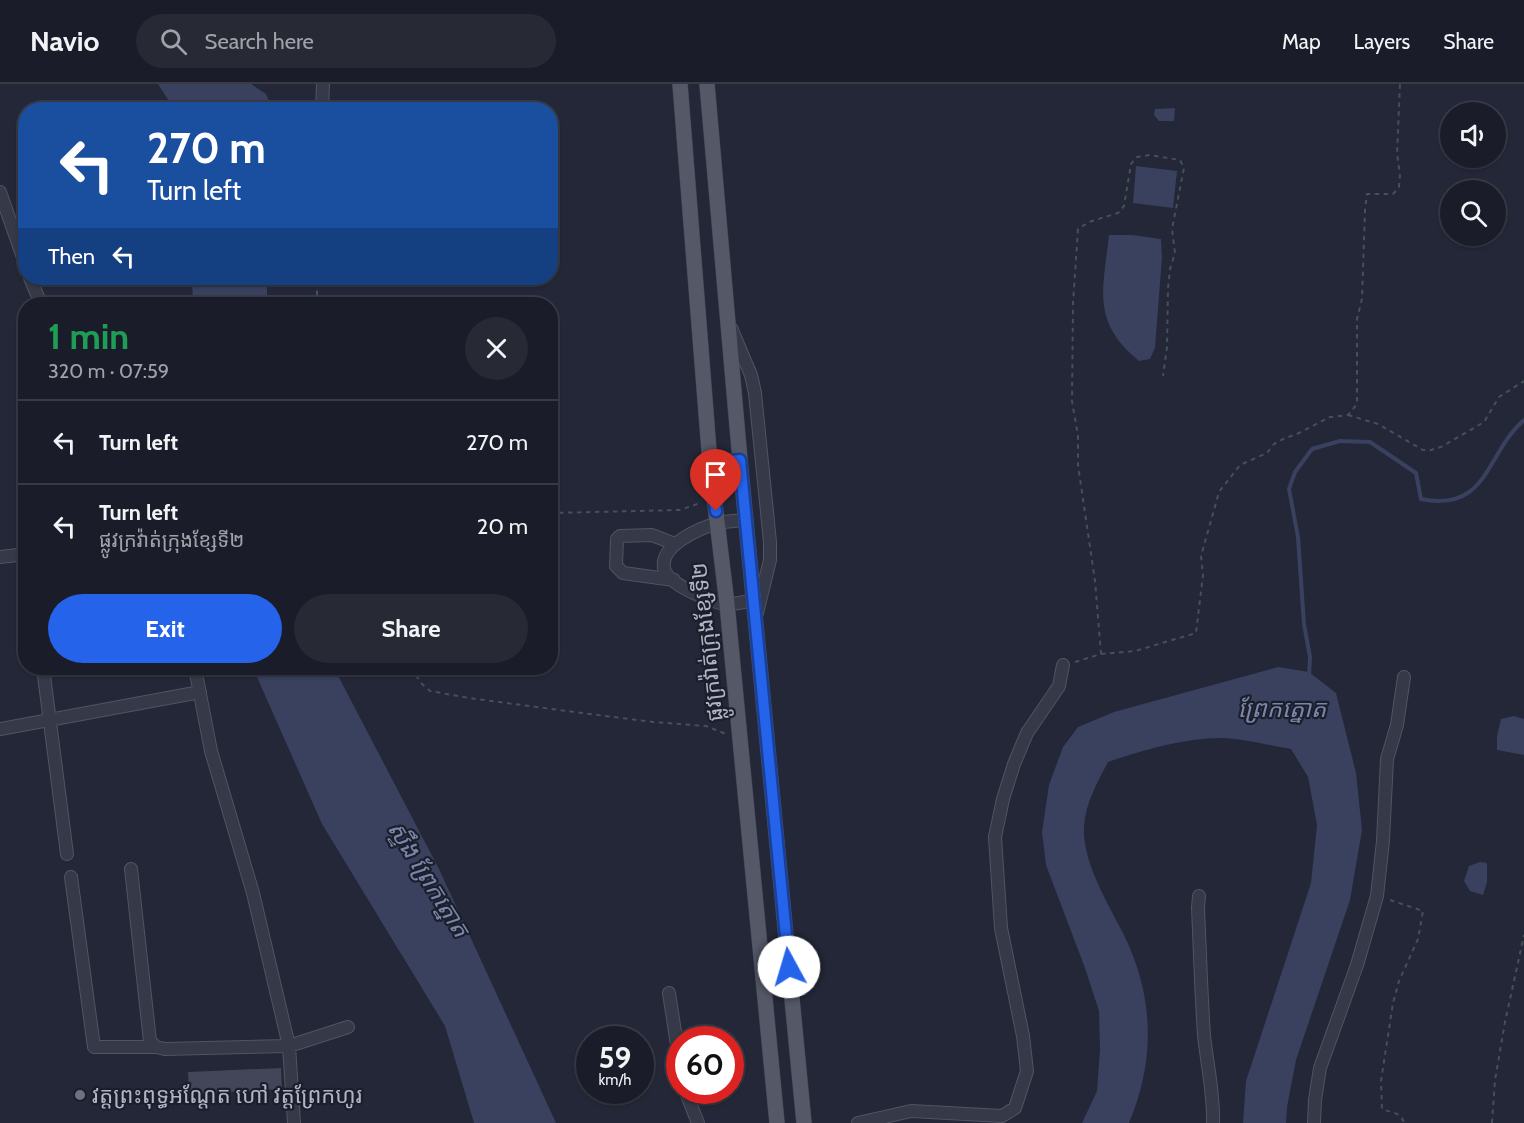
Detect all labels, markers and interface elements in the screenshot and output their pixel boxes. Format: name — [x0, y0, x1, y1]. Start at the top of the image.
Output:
search box — [136, 14, 556, 68]
text: Navio — [30, 24, 100, 58]
icon: search — [157, 25, 190, 58]
text: Search here — [205, 28, 314, 55]
text: Map — [1282, 29, 1321, 54]
text: Layers — [1354, 29, 1410, 54]
text: Share — [1443, 29, 1494, 54]
map controls — [1440, 102, 1506, 246]
button: sound — [1440, 102, 1506, 168]
text: 270 m — [147, 122, 266, 174]
icon: left — [48, 126, 126, 204]
text: Turn left — [147, 174, 241, 207]
button: search — [1440, 180, 1506, 246]
icon: left — [107, 240, 140, 273]
text: Then — [48, 243, 95, 270]
text: 1 min — [48, 314, 129, 358]
button: close — [465, 317, 528, 380]
text: 320 m · 07:59 — [48, 359, 169, 383]
icon: left — [48, 426, 81, 459]
text: Turn left — [99, 429, 178, 456]
text: 270 m — [466, 429, 528, 456]
pin — [690, 449, 741, 511]
icon: arrive — [699, 458, 732, 491]
text: Turn left — [99, 499, 178, 526]
icon: left — [48, 510, 81, 543]
text: 20 m — [477, 513, 528, 540]
text: ផ្លូវក្រវ៉ាត់ក្រុងខ្សែទី២ — [99, 528, 244, 552]
street label: ផ្លូវក្រវ៉ាត់ក្រុងខ្សែទី២ — [685, 560, 735, 723]
button: Exit — [48, 594, 282, 663]
button: Share — [294, 594, 528, 663]
water label: ព្រែកត្នោត — [1238, 694, 1328, 723]
water label: ស្ទឹង ព្រែកត្នោត — [381, 816, 477, 944]
position arrow — [757, 935, 821, 999]
speed limit sign: 60 — [666, 1026, 744, 1104]
text: 59 — [599, 1039, 631, 1076]
text: km/h — [599, 1071, 631, 1089]
place label: វត្តព្រះពុទ្ធអណ្តែត ហៅ វត្តព្រែកហូរ — [92, 1082, 362, 1109]
marker: វត្តព្រះពុទ្ធអណ្តែត ហៅ វត្តព្រែកហូរ — [73, 1088, 87, 1102]

